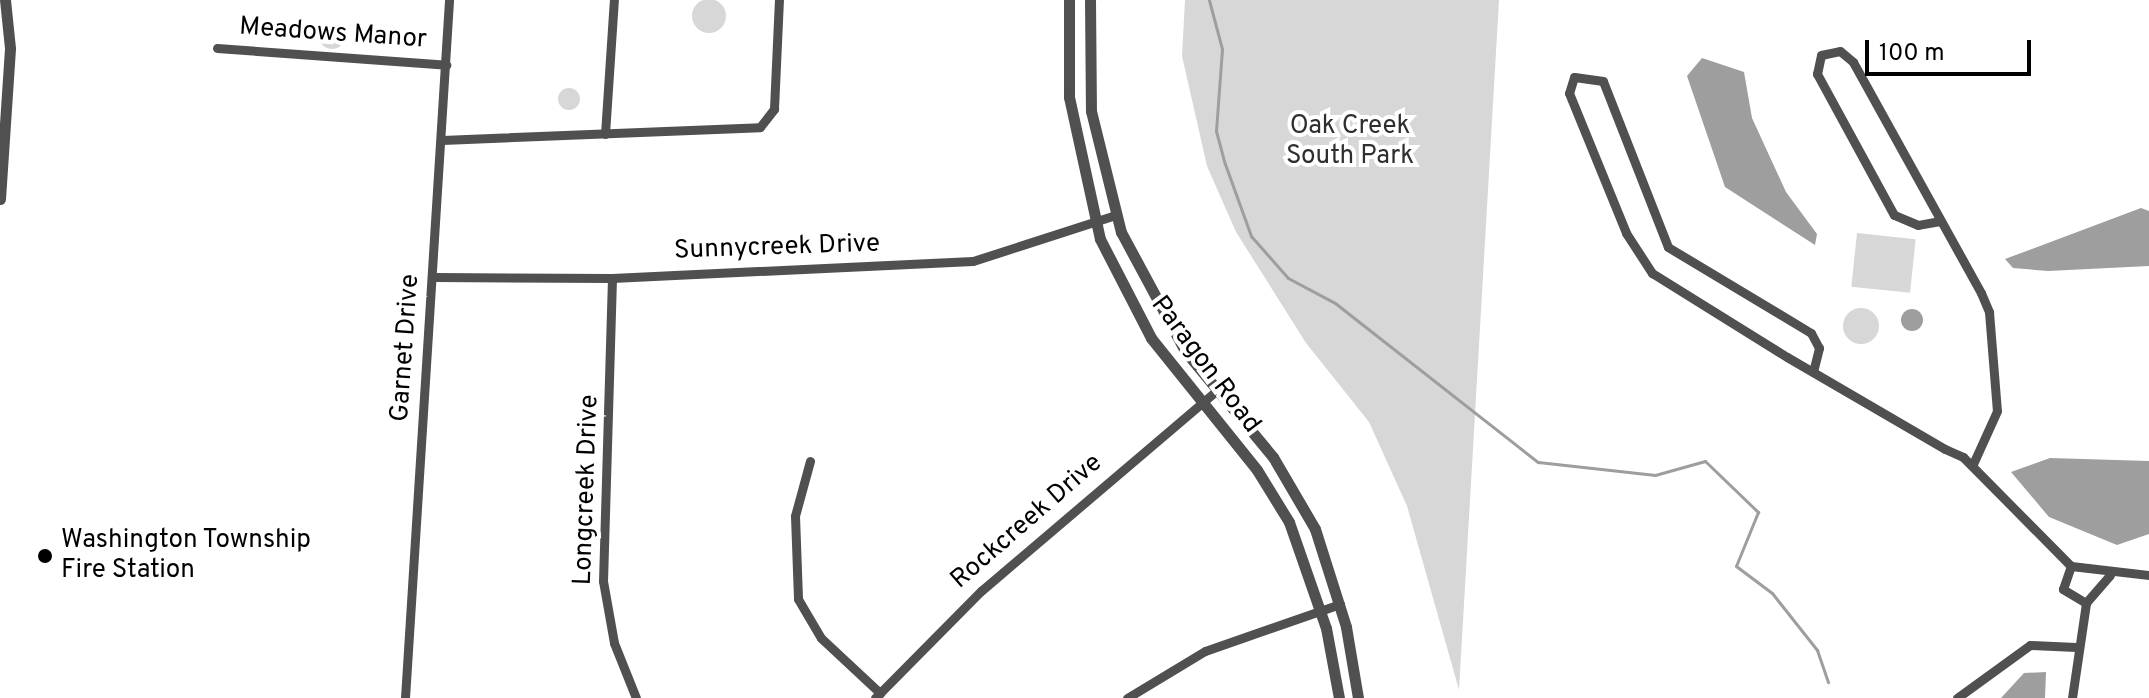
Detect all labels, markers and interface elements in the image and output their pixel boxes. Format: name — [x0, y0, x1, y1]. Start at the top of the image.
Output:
street label: Meadows Manor — [238, 12, 428, 56]
scale bar — [1869, 24, 2035, 74]
text: 100 m — [1879, 39, 1945, 69]
park label: Oak Creek South Park — [1286, 111, 1414, 172]
street label: Sunnycreek Drive — [673, 229, 881, 267]
street label: Garnet Drive — [385, 273, 427, 423]
street label: Paragon Road — [1143, 290, 1267, 440]
street label: Longcreek Drive — [568, 394, 606, 586]
street label: Rockcreek Drive — [945, 448, 1109, 596]
place label: Washington Township Fire Station — [61, 525, 312, 586]
marker: Washington Township Fire Station — [36, 547, 54, 565]

